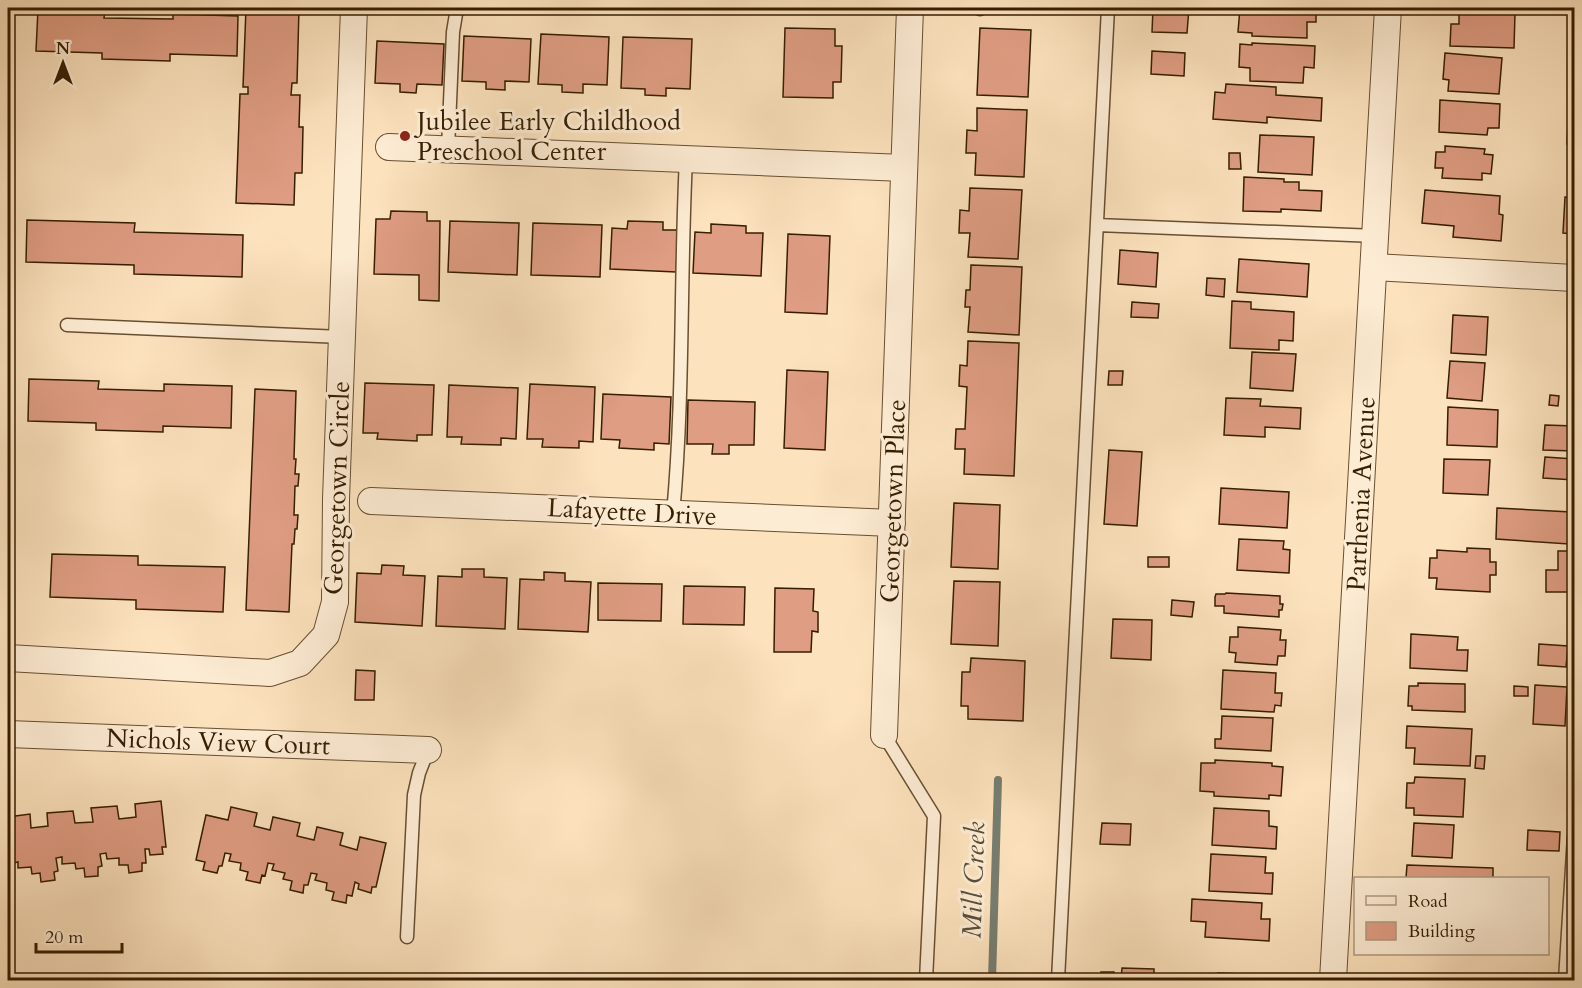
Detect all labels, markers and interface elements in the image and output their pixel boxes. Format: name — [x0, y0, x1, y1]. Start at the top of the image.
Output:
north arrow — [33, 33, 93, 93]
text: N — [56, 38, 70, 60]
place label: Jubilee Early Childhood Preschool Center — [413, 104, 681, 169]
marker: Jubilee Early Childhood Preschool Center — [398, 129, 412, 143]
street label: Georgetown Circle — [316, 380, 358, 596]
street label: Parthenia Avenue — [1338, 396, 1384, 592]
street label: Georgetown Place — [872, 398, 914, 604]
street label: Lafayette Drive — [546, 490, 718, 534]
street label: Nichols View Court — [105, 721, 331, 763]
water label: Mill Creek — [953, 820, 995, 939]
legend — [1354, 877, 1549, 955]
text: Road — [1408, 889, 1448, 914]
scale bar — [36, 916, 122, 954]
text: Building — [1408, 919, 1476, 944]
text: 20 m — [45, 925, 84, 950]

